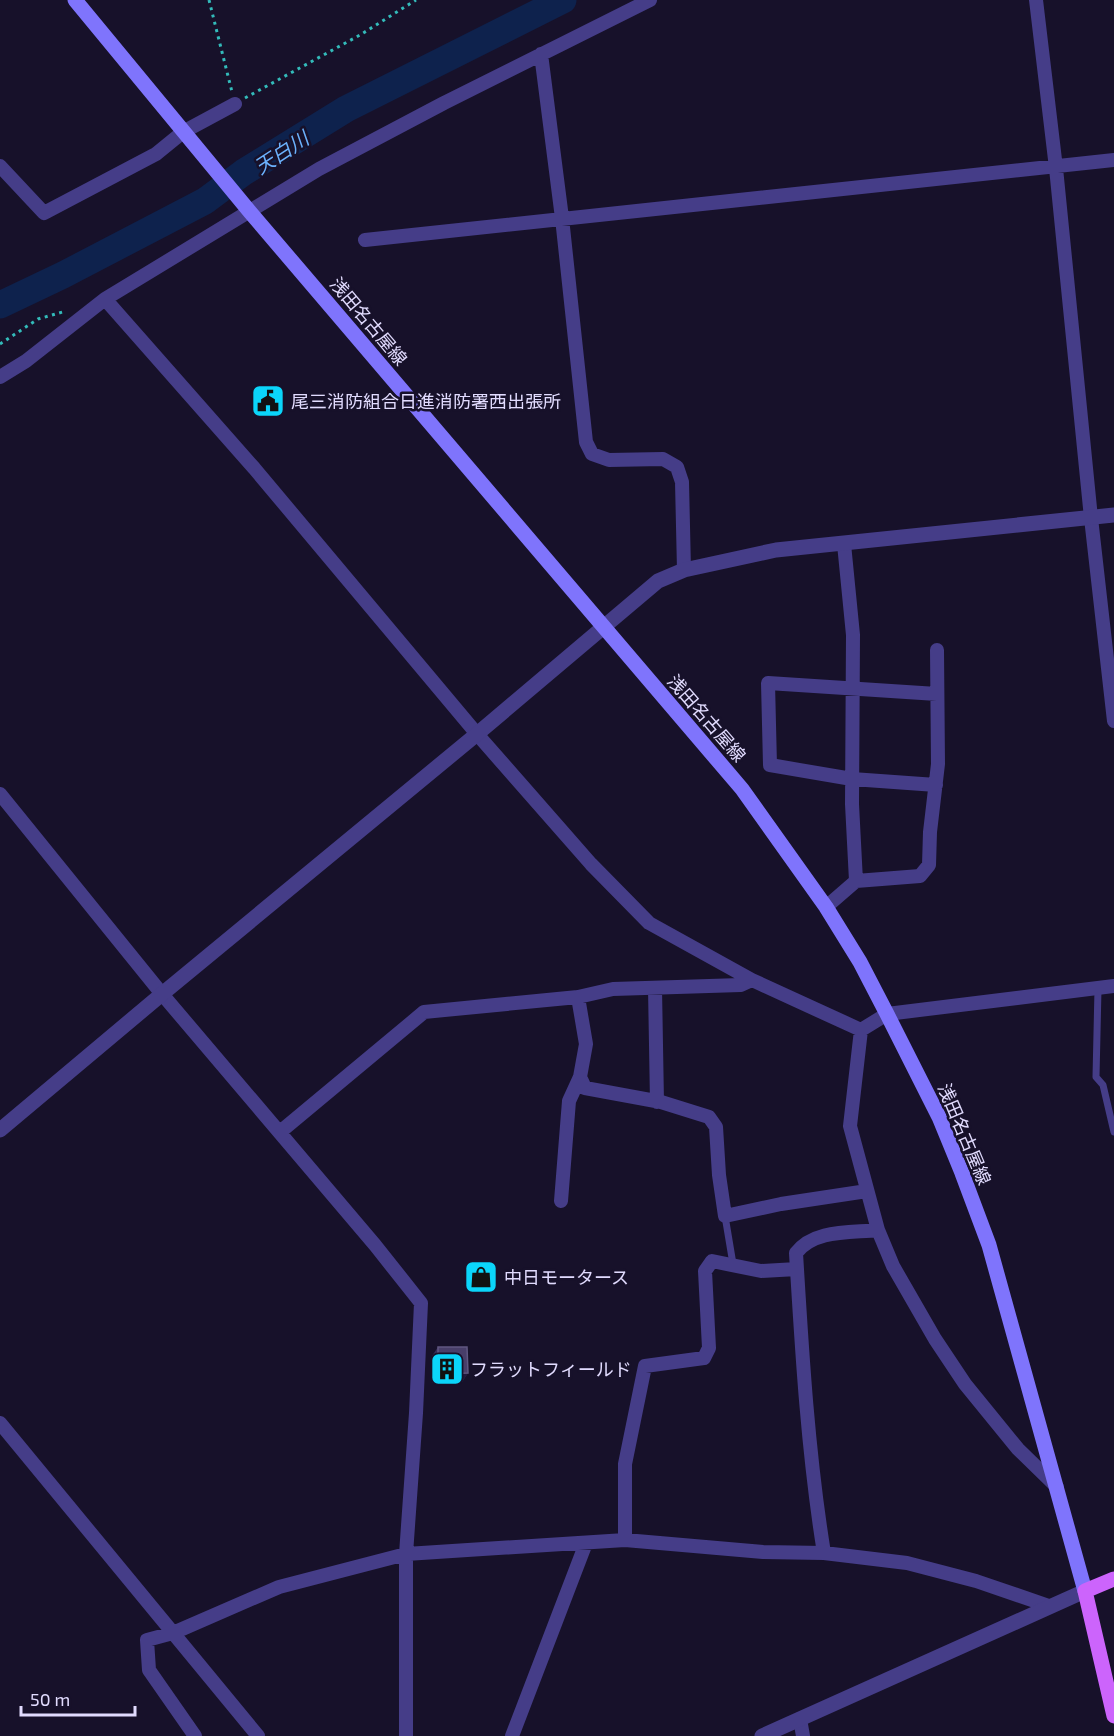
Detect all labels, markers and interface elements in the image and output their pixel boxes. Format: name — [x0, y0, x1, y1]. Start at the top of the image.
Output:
water label: 天白川 — [249, 125, 314, 178]
street label: 浅田名古屋線 — [326, 273, 412, 369]
public building icon: 尾三消防組合日進消防署西出張所 — [250, 383, 286, 419]
place label: 尾三消防組合日進消防署西出張所 — [291, 390, 561, 412]
street label: 浅田名古屋線 — [663, 670, 751, 766]
street label: 浅田名古屋線 — [934, 1080, 996, 1188]
shop icon: 中日モータース — [463, 1259, 499, 1295]
place label: 中日モータース — [504, 1266, 629, 1288]
building icon: フラットフィールド — [429, 1351, 465, 1387]
place label: フラットフィールド — [470, 1358, 632, 1380]
scale bar — [21, 1679, 135, 1717]
text: 50 m — [30, 1688, 70, 1710]

